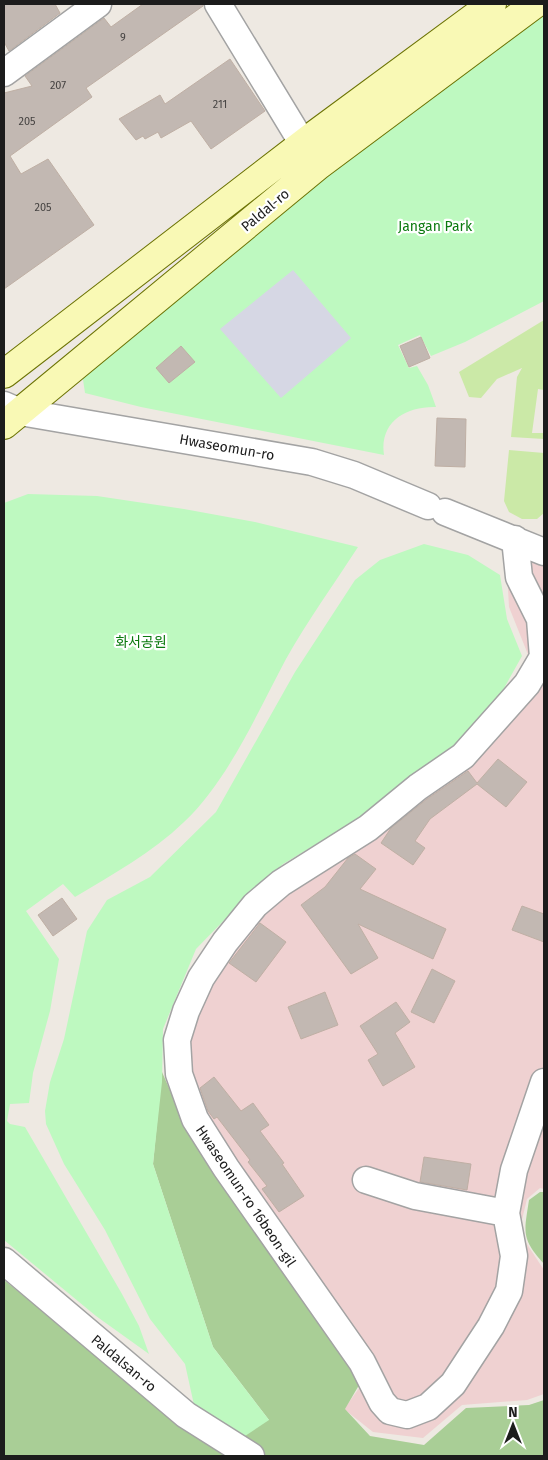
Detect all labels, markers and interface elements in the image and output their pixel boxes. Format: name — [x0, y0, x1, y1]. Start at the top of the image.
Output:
house number: 9 — [120, 31, 126, 44]
house number: 207 — [50, 79, 66, 92]
house number: 211 — [213, 98, 227, 111]
house number: 205 — [18, 115, 36, 128]
street label: Paldal-ro — [238, 185, 293, 235]
house number: 205 — [34, 201, 52, 214]
park label: Jangan Park — [398, 218, 473, 235]
street label: Hwaseomun-ro — [178, 431, 276, 464]
park label: 화서공원 — [115, 634, 167, 651]
street label: Hwaseomun-ro 16beon-gil — [192, 1122, 299, 1270]
street label: Paldalsan-ro — [88, 1331, 160, 1396]
north arrow — [488, 1400, 538, 1450]
text: N — [508, 1404, 518, 1421]

